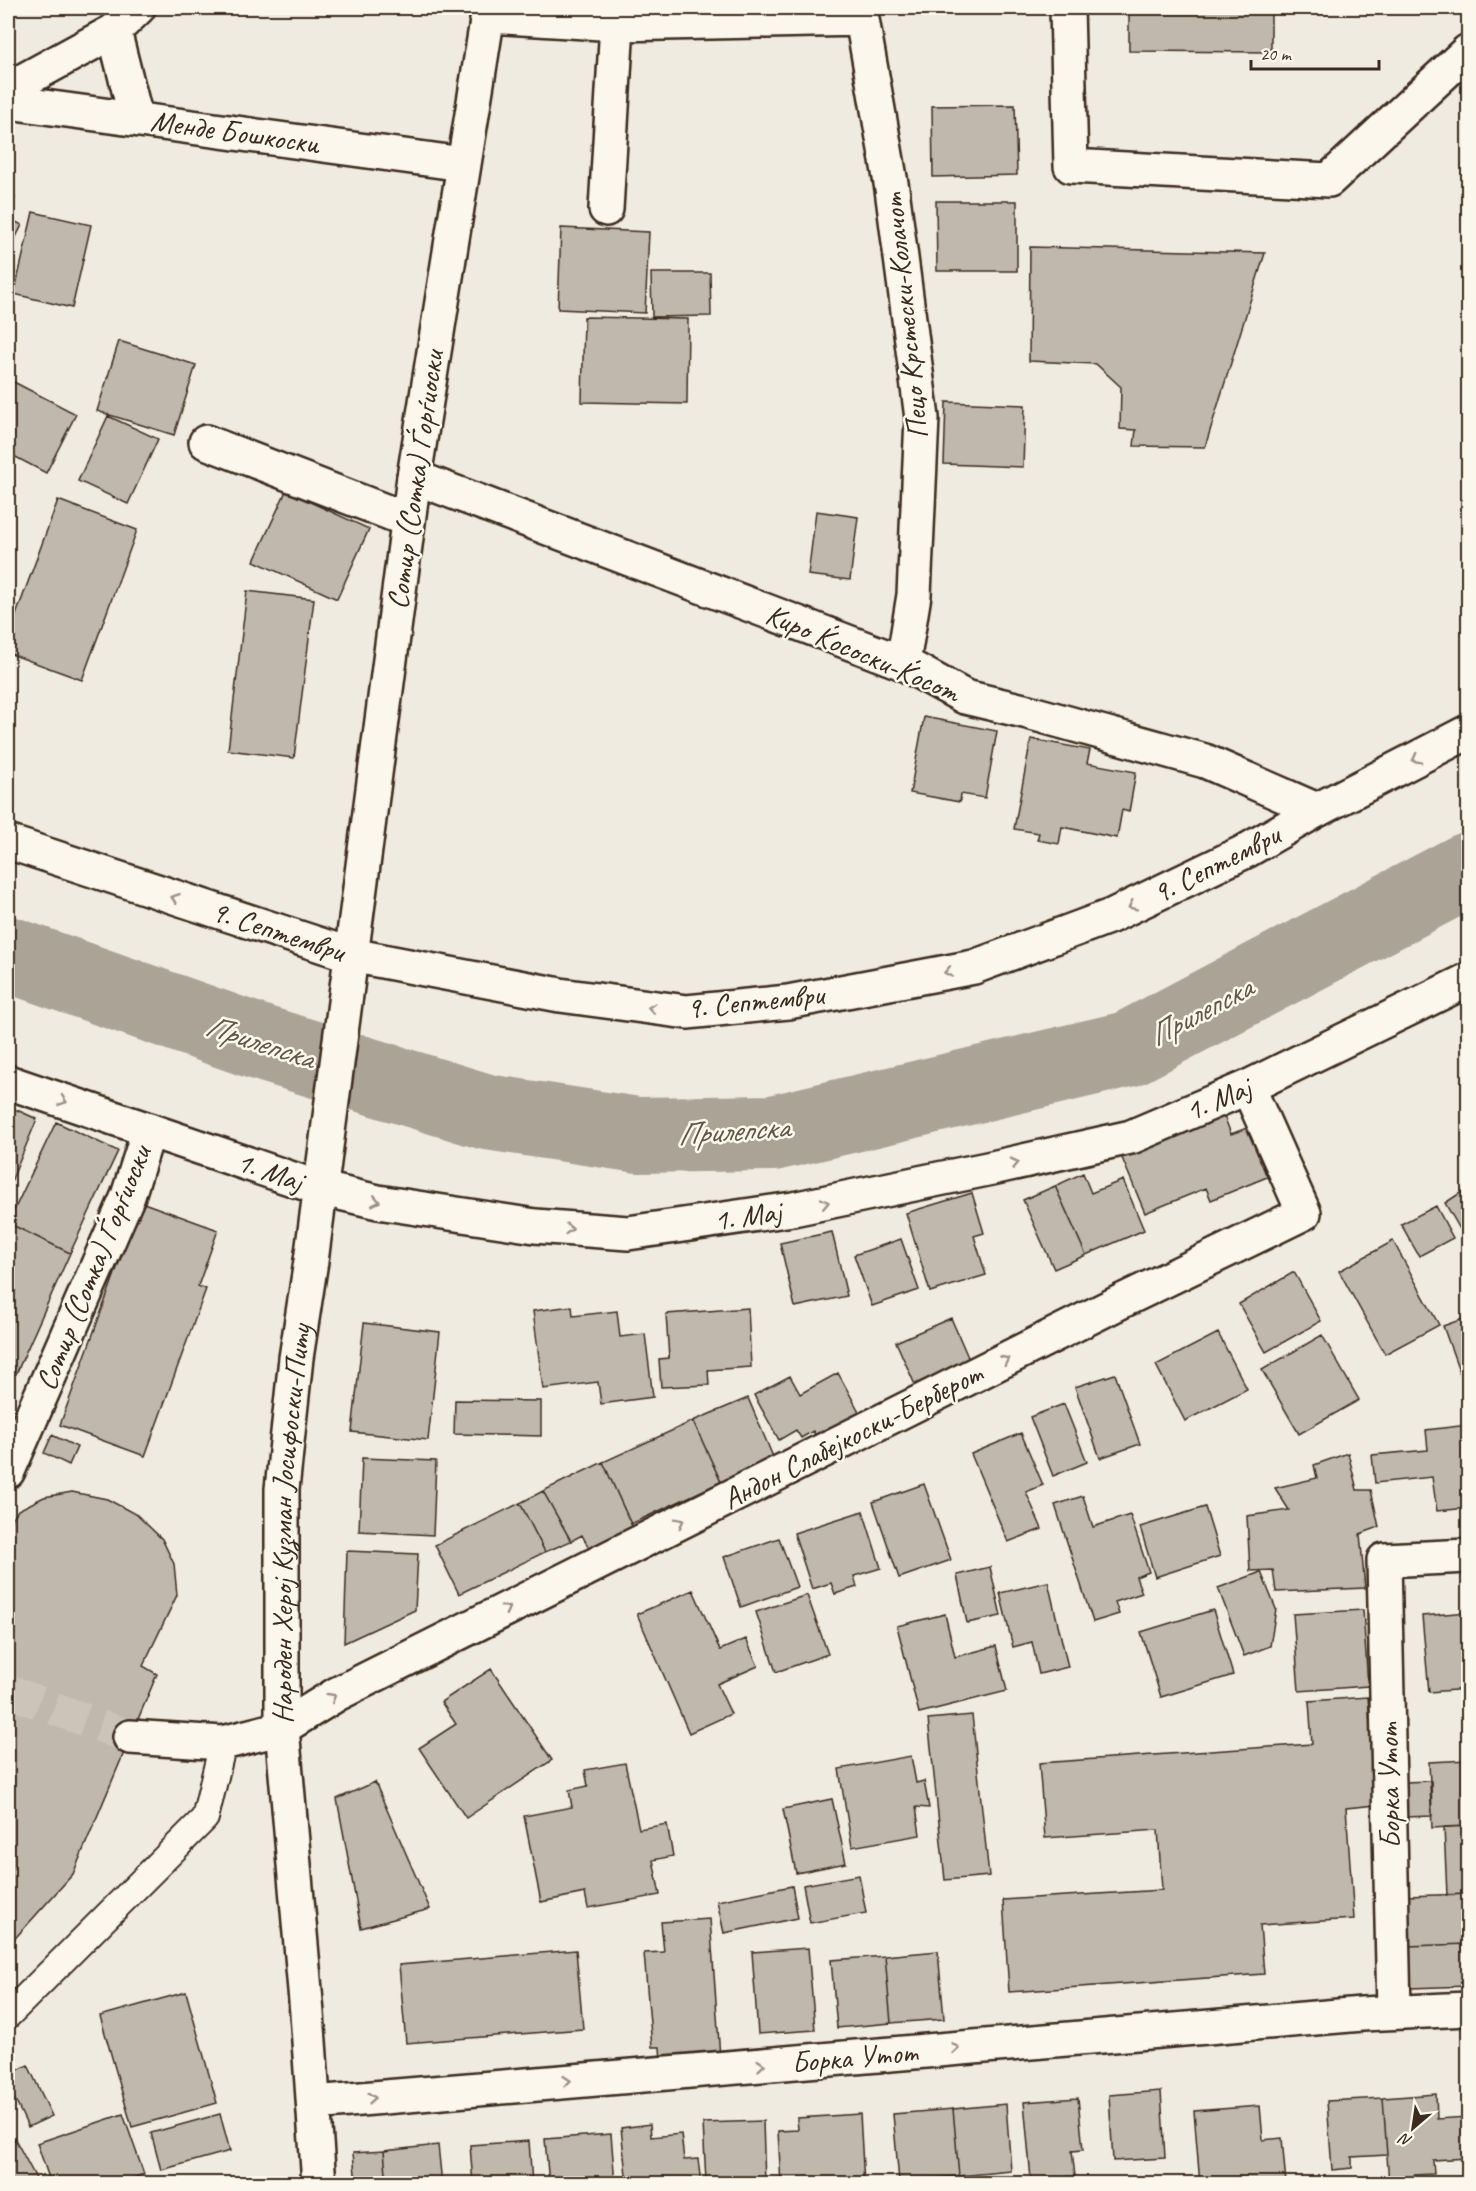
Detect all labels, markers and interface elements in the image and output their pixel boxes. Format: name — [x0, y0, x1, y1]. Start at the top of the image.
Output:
scale bar — [1251, 33, 1378, 71]
text: 20 m — [1260, 43, 1293, 65]
street label: Менде Бошкоски — [148, 101, 323, 163]
street label: Пецо Крстески-Колачот — [873, 190, 937, 441]
street label: Сотир (Сотка) Ѓорѓиоски — [378, 346, 452, 611]
street label: Киро Ќососки-Ќосот — [760, 595, 967, 712]
one-way arrow — [1412, 752, 1423, 763]
street label: 9. Септември — [1146, 815, 1288, 912]
one-way arrow — [170, 892, 181, 905]
street label: 9. Септември — [207, 892, 351, 971]
one-way arrow — [1127, 899, 1138, 911]
one-way arrow — [943, 965, 953, 978]
water label: Прилепска — [1141, 965, 1263, 1056]
street label: 9. Септември — [685, 975, 828, 1027]
one-way arrow — [647, 1002, 656, 1014]
water label: Прилепска — [200, 1005, 323, 1079]
street label: 1. Мај — [1179, 1067, 1259, 1130]
one-way arrow — [57, 1094, 68, 1106]
water label: Прилепска — [676, 1106, 794, 1155]
street label: Сотир (Сотка) Ѓорѓиоски — [27, 1138, 160, 1396]
street label: 1. Мај — [232, 1142, 311, 1201]
one-way arrow — [1010, 1157, 1020, 1170]
street label: 1. Мај — [711, 1192, 786, 1239]
one-way arrow — [371, 1194, 381, 1207]
one-way arrow — [819, 1197, 829, 1210]
one-way arrow — [565, 1222, 574, 1235]
street label: Народен Херој Кузман Јосифоски-Питу — [263, 1320, 320, 1724]
street label: Андон Слабејкоски-Берберот — [716, 1353, 990, 1518]
one-way arrow — [998, 1355, 1009, 1367]
one-way arrow — [674, 1518, 684, 1529]
one-way arrow — [499, 1605, 510, 1617]
one-way arrow — [326, 1693, 336, 1705]
street label: Борка Утот — [1369, 1720, 1409, 1849]
street label: Борка Утот — [790, 2032, 921, 2081]
one-way arrow — [951, 2042, 960, 2055]
one-way arrow — [756, 2059, 765, 2072]
one-way arrow — [562, 2075, 571, 2088]
one-way arrow — [368, 2092, 377, 2105]
north arrow — [1383, 2098, 1443, 2158]
text: N — [1394, 2128, 1415, 2151]

